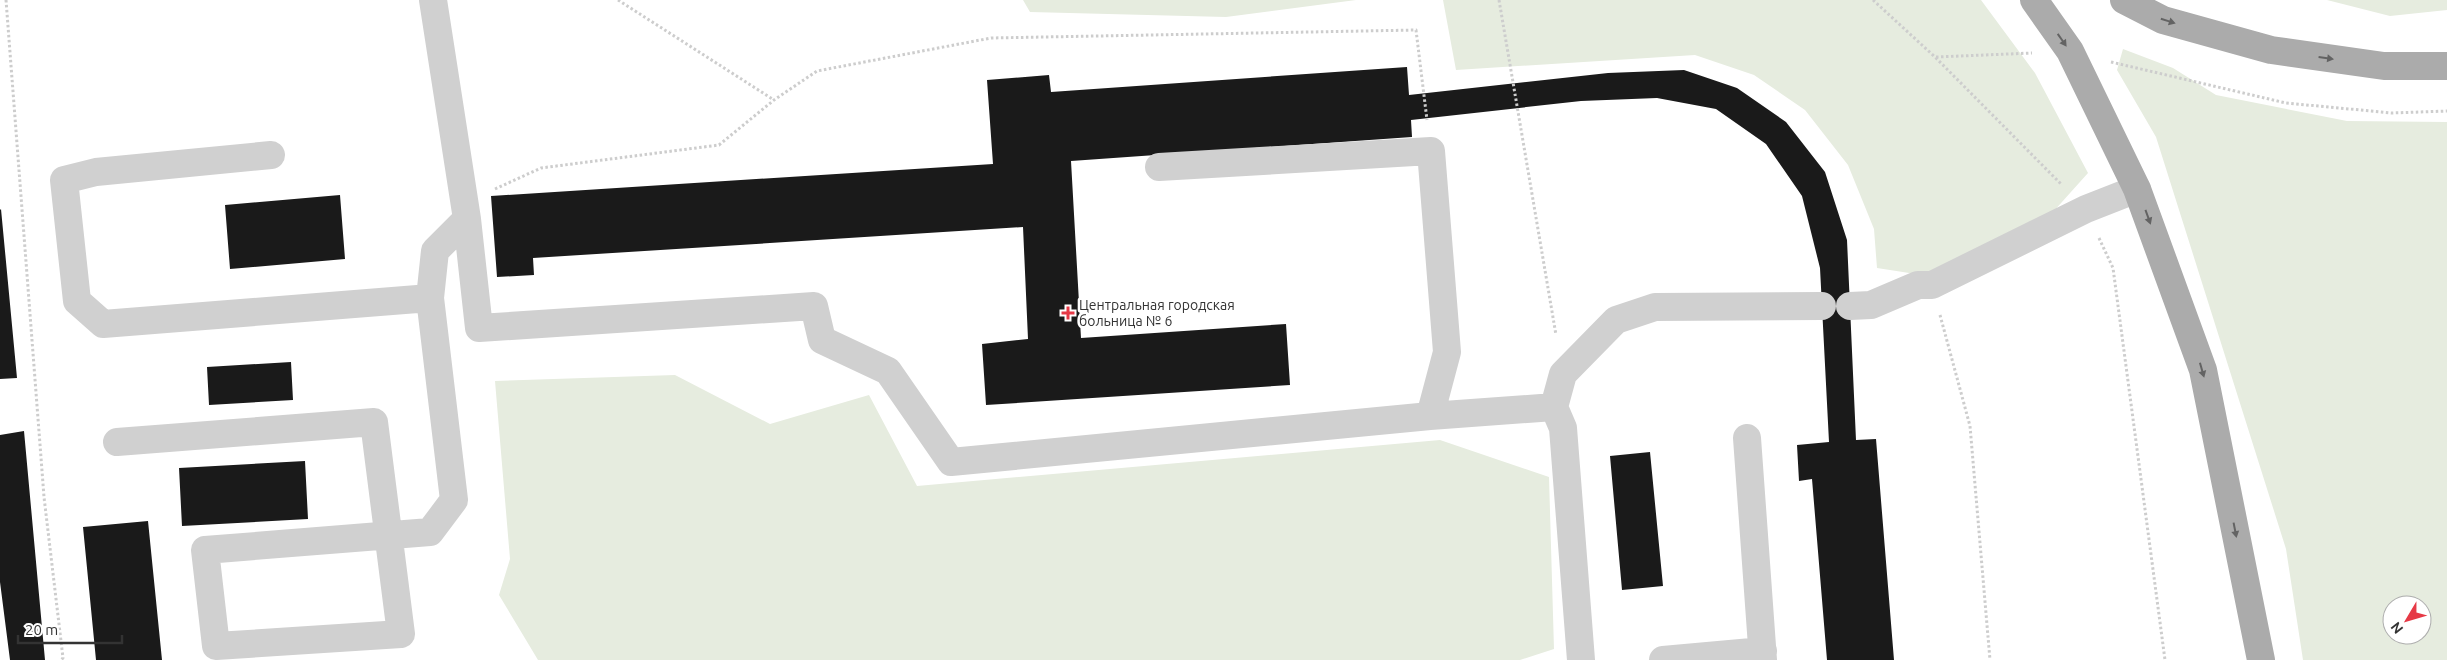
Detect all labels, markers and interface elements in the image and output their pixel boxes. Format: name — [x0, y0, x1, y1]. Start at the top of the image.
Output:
one-way arrow — [2161, 17, 2176, 25]
one-way arrow — [2057, 33, 2067, 47]
one-way arrow — [2318, 54, 2334, 62]
one-way arrow — [2145, 210, 2152, 225]
place label: Центральная городская больница № 6 — [1079, 297, 1235, 329]
marker: Центральная городская больница № 6 — [1061, 306, 1075, 320]
one-way arrow — [2199, 363, 2207, 378]
one-way arrow — [2231, 522, 2239, 538]
north arrow — [2382, 595, 2432, 645]
scale bar — [18, 612, 121, 644]
text: N — [2387, 619, 2406, 637]
text: 20 m — [25, 621, 58, 638]

